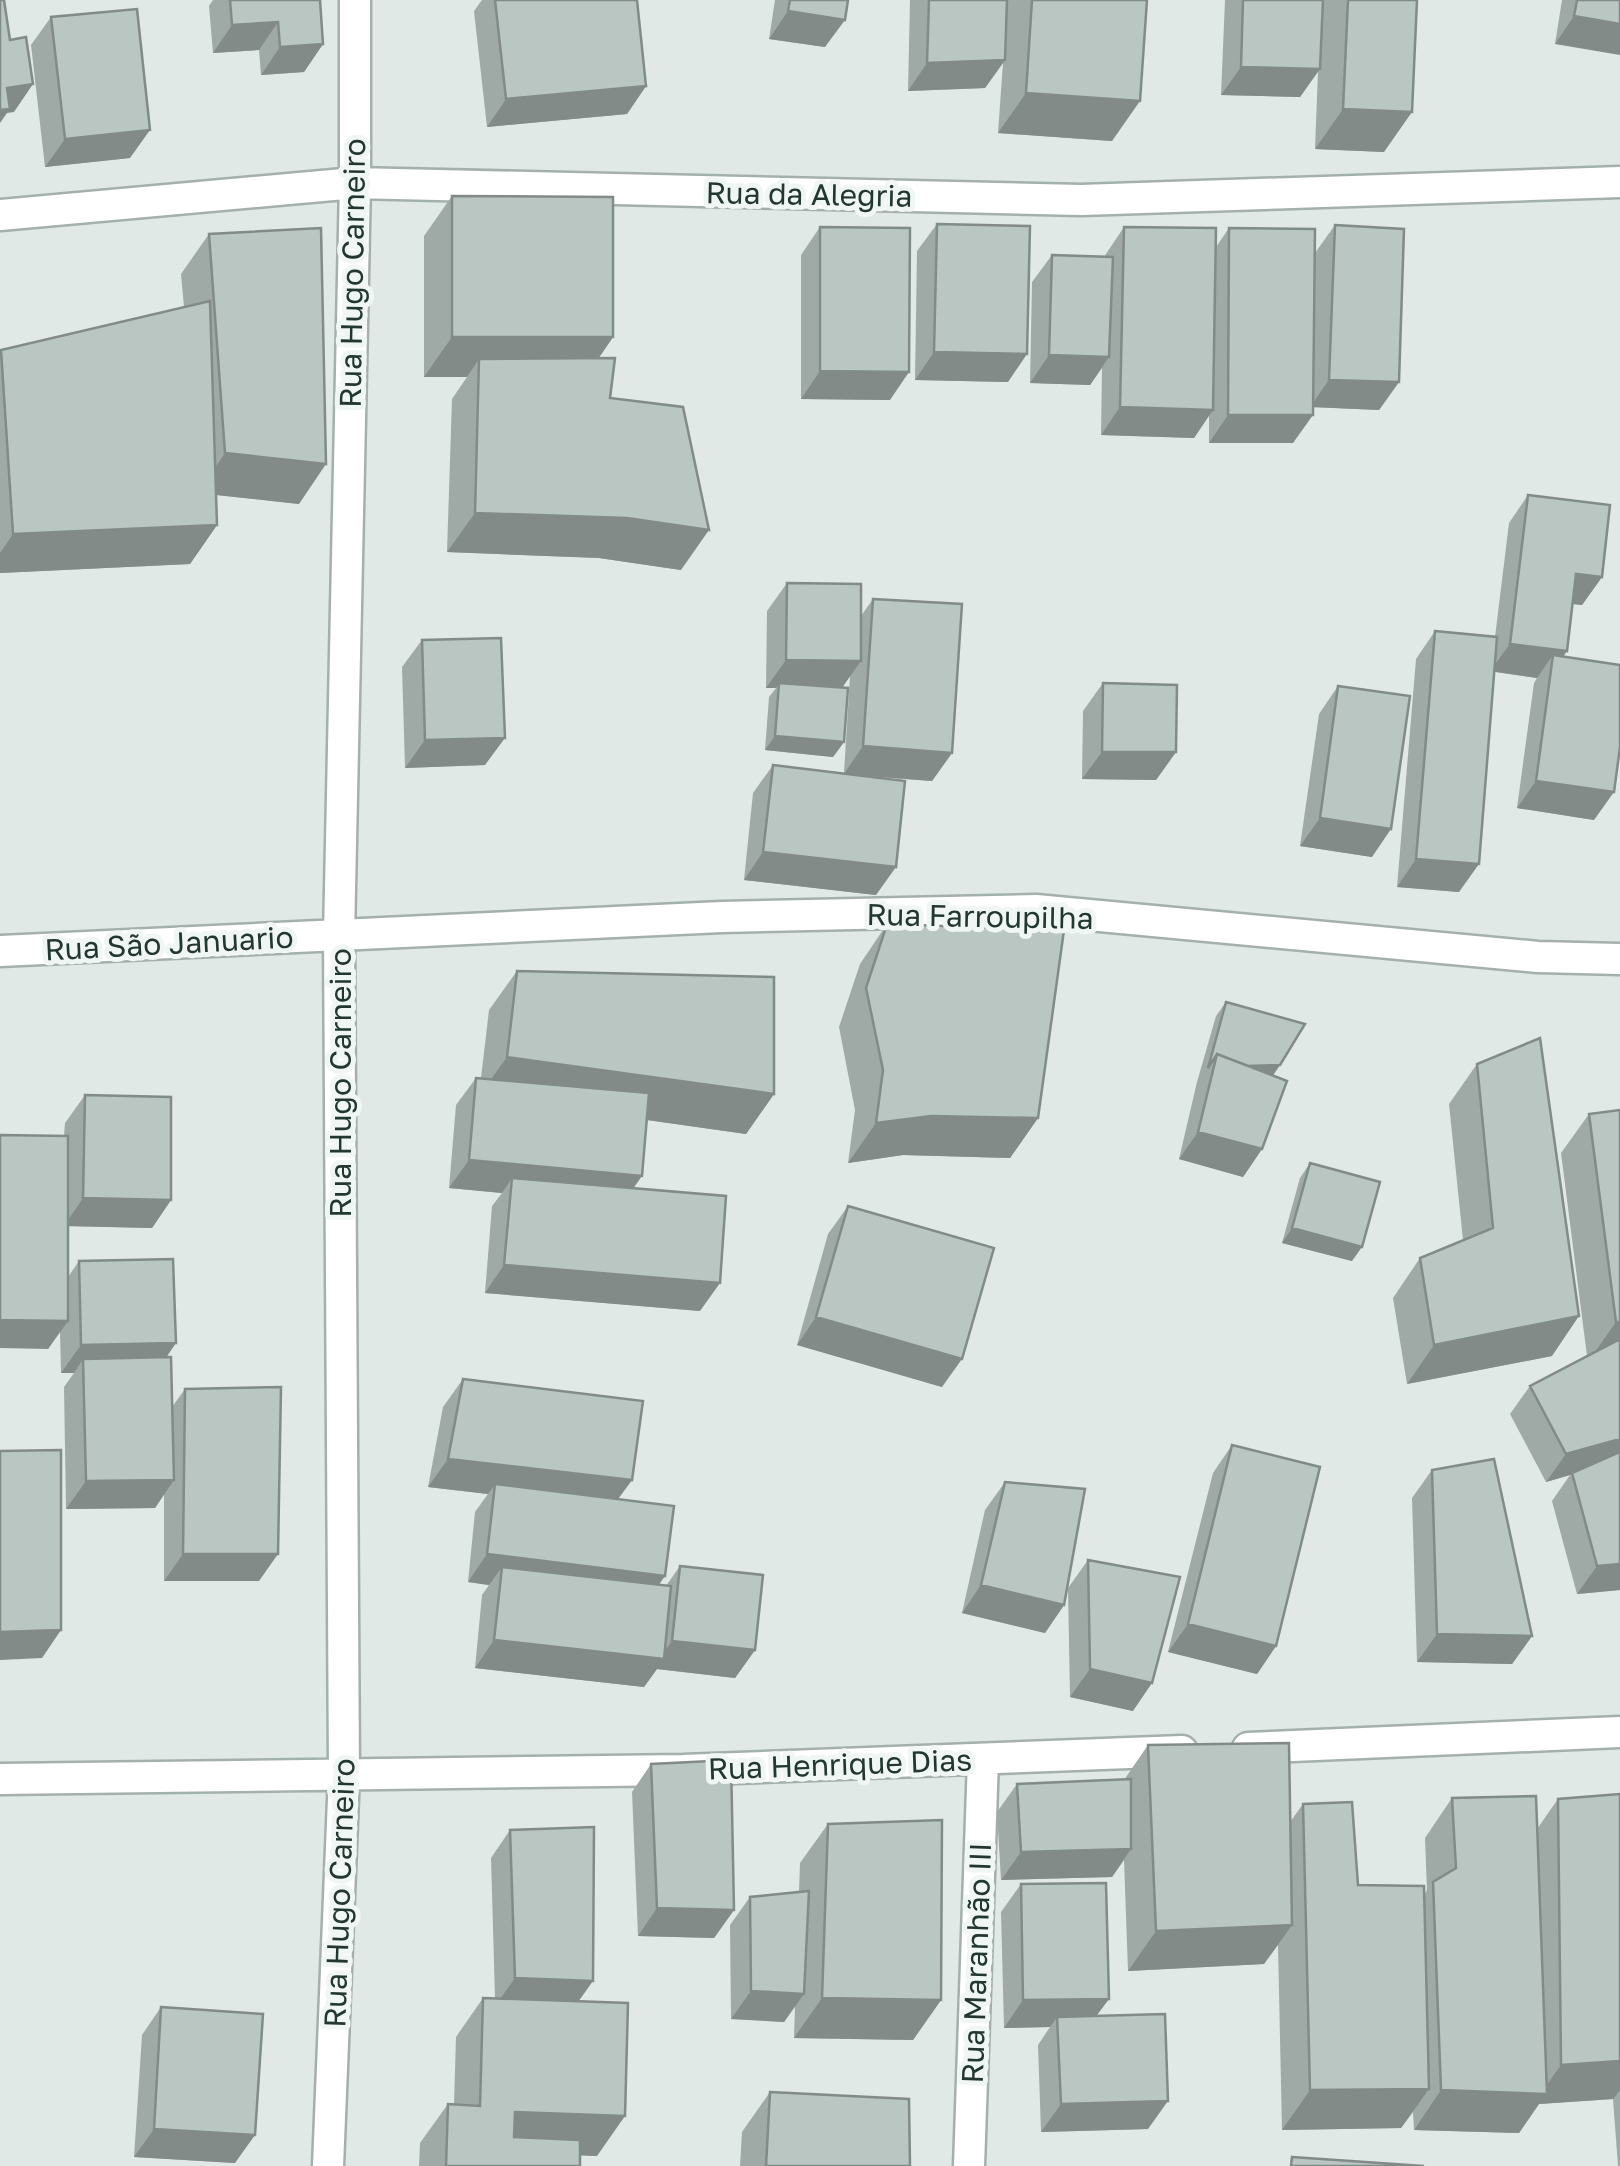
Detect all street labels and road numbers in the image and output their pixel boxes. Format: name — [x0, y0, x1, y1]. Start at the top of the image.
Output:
street label: Rua Hugo Carneiro — [332, 138, 372, 408]
street label: Rua da Alegria — [705, 174, 913, 214]
street label: Rua Farroupilha — [866, 896, 1094, 936]
street label: Rua São Januario — [44, 919, 294, 967]
street label: Rua Hugo Carneiro — [322, 948, 358, 1218]
street label: Rua Henrique Dias — [707, 1741, 973, 1787]
street label: Rua Hugo Carneiro — [316, 1758, 362, 2028]
street label: Rua Maranhão III — [954, 1842, 998, 2084]

